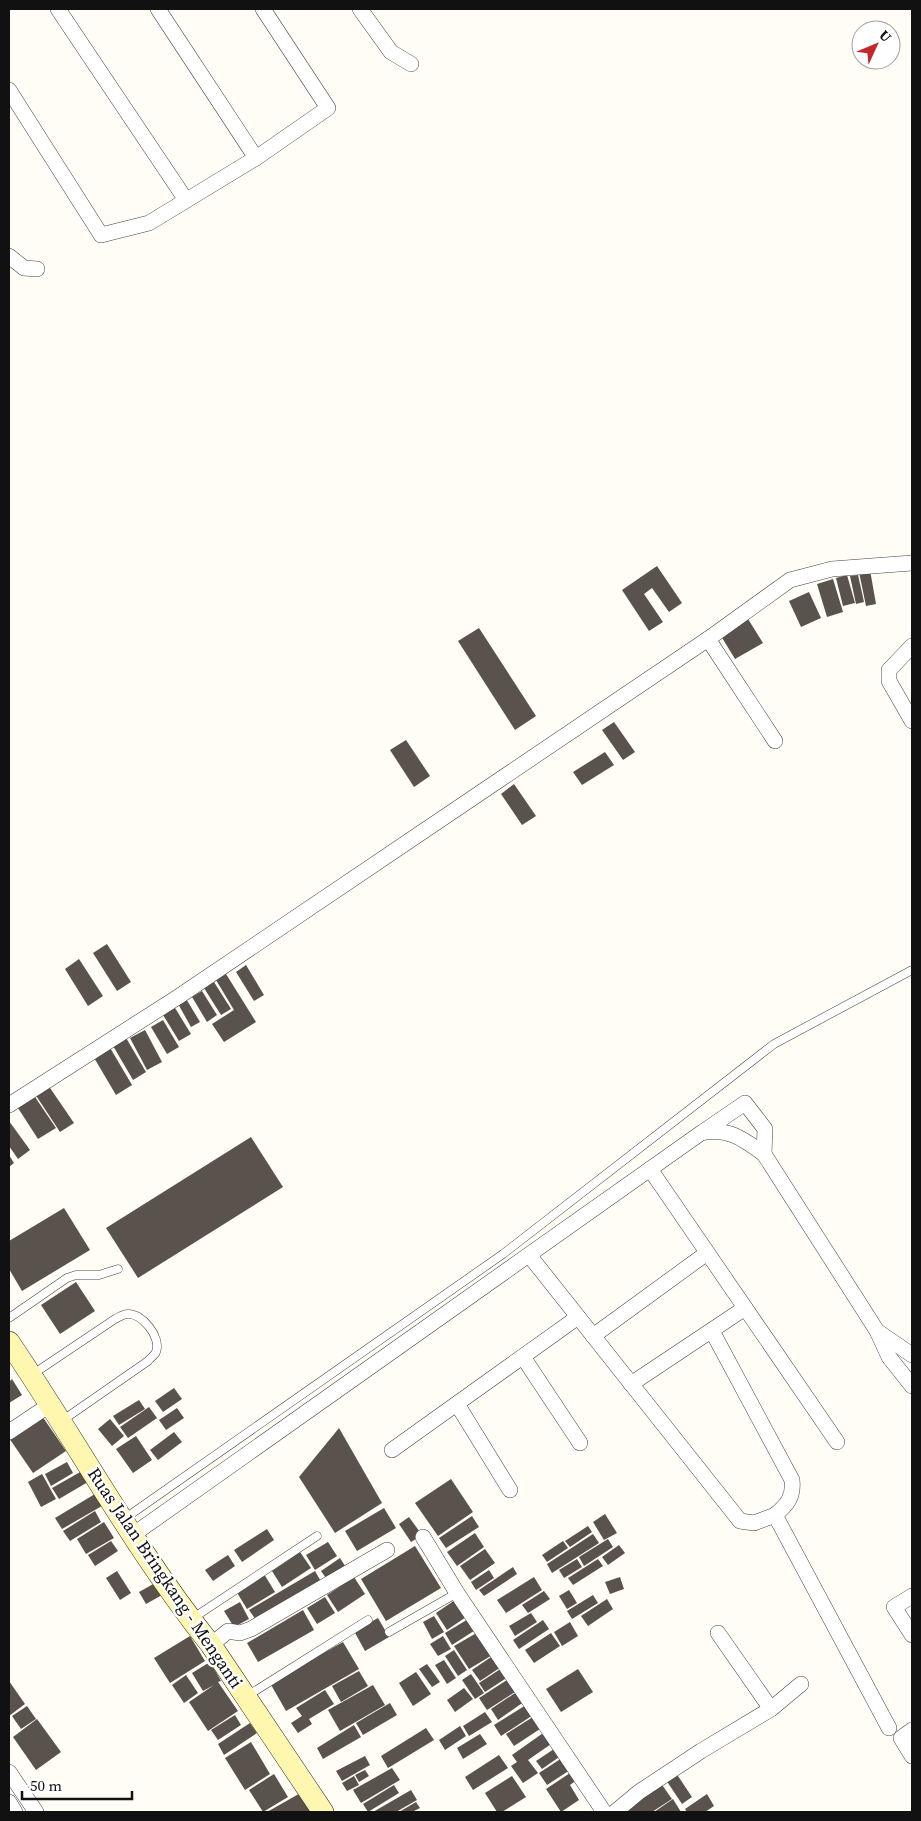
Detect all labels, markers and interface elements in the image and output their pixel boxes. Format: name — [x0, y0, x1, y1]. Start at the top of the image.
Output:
north arrow — [851, 20, 901, 70]
text: U — [875, 25, 896, 47]
street label: Ruas Jalan Bringkang - Menganti — [82, 1462, 249, 1693]
scale bar — [22, 1768, 132, 1800]
text: 50 m — [30, 1775, 62, 1796]

